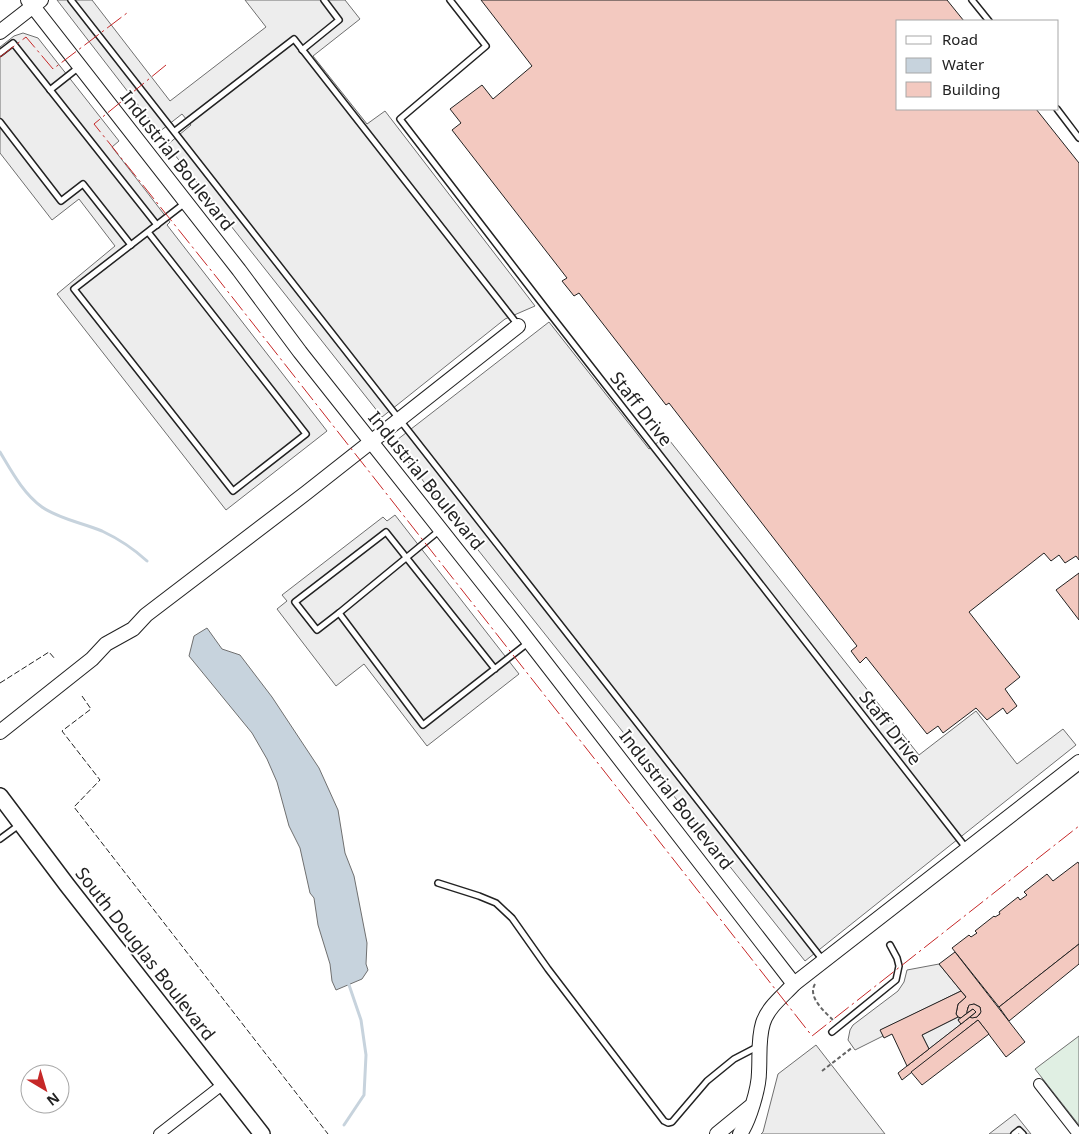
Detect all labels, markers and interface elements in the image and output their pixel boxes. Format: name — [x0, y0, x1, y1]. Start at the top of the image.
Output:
legend — [896, 20, 1059, 110]
text: Road — [942, 29, 978, 49]
text: Water — [942, 54, 984, 74]
text: Building — [942, 79, 1000, 99]
street label: Industrial Boulevard — [116, 85, 240, 235]
street label: Staff Drive — [605, 366, 678, 450]
street label: Industrial Boulevard — [363, 406, 490, 555]
street label: Staff Drive — [854, 685, 927, 769]
street label: Industrial Boulevard — [615, 724, 739, 874]
street label: South Douglas Boulevard — [70, 862, 221, 1045]
north arrow — [20, 1064, 70, 1114]
text: N — [43, 1089, 64, 1111]

